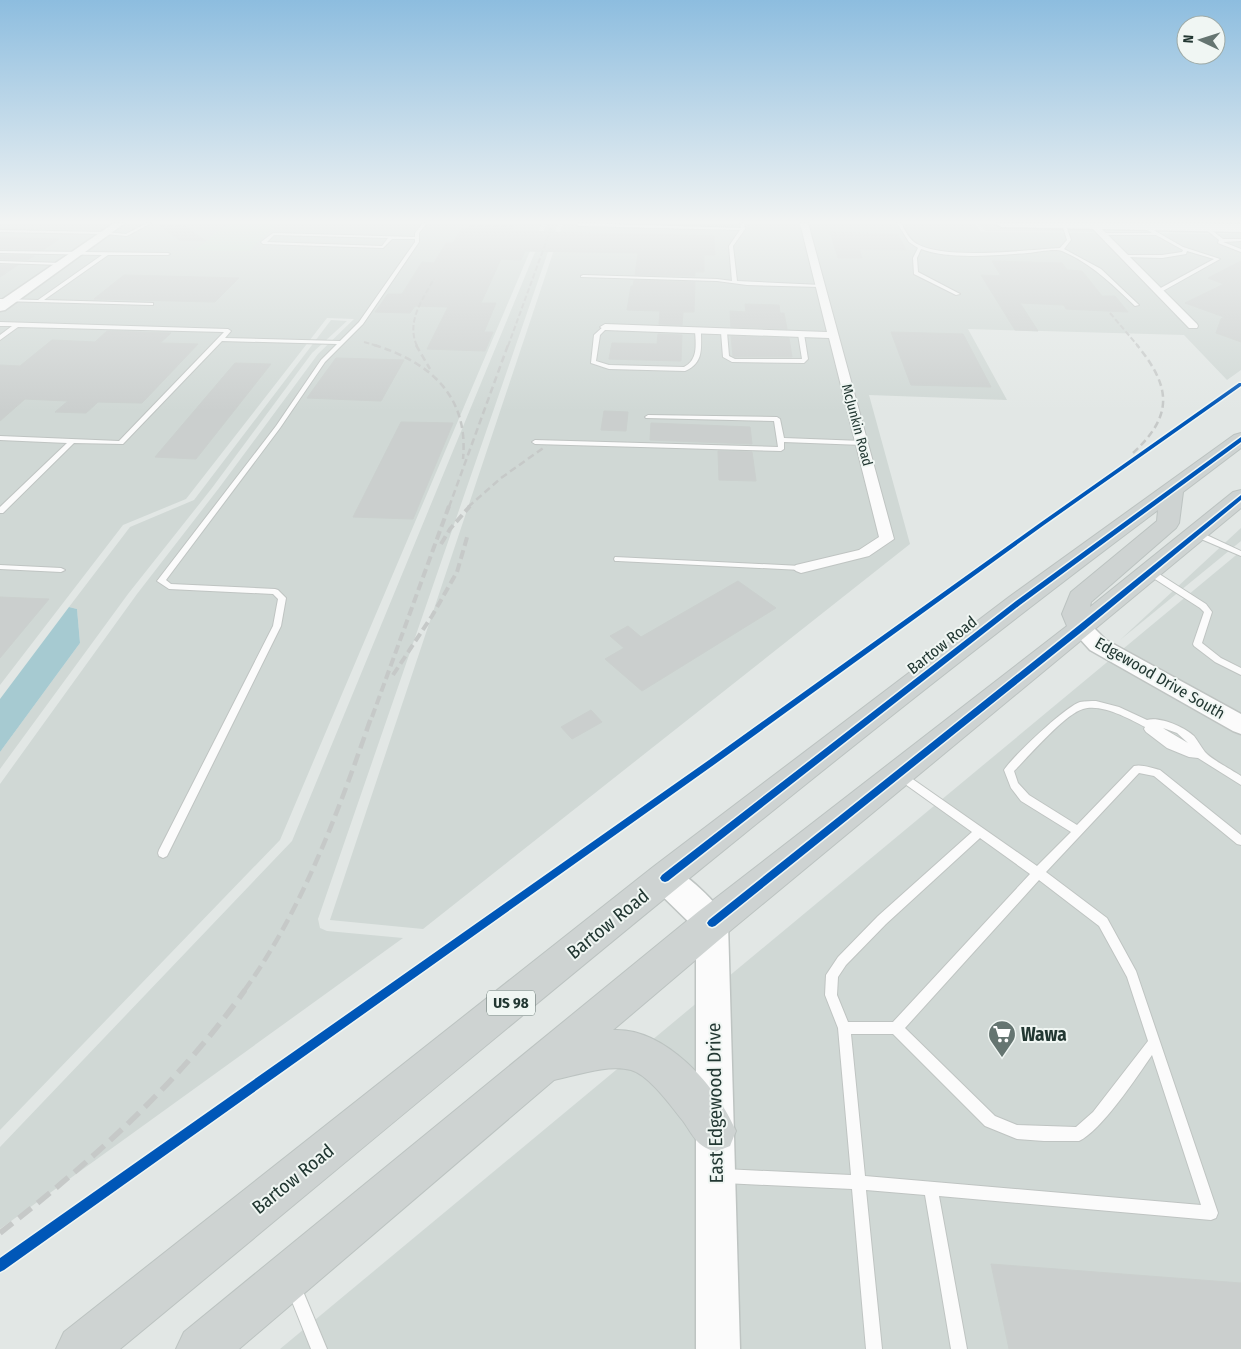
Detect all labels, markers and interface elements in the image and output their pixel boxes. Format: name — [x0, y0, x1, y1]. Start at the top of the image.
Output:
north arrow — [1176, 15, 1226, 65]
text: N — [1180, 34, 1197, 44]
street label: McJunkin Road — [838, 382, 876, 468]
street label: Bartow Road — [903, 612, 981, 678]
street label: Edgewood Drive South — [1092, 633, 1228, 723]
street label: Bartow Road — [562, 884, 654, 964]
road number: US 98 — [487, 990, 535, 1016]
supermarket icon: Wawa — [987, 1019, 1017, 1058]
street label: East Edgewood Drive — [702, 1022, 728, 1184]
place label: Wawa — [1021, 1023, 1067, 1046]
street label: Bartow Road — [247, 1139, 339, 1219]

